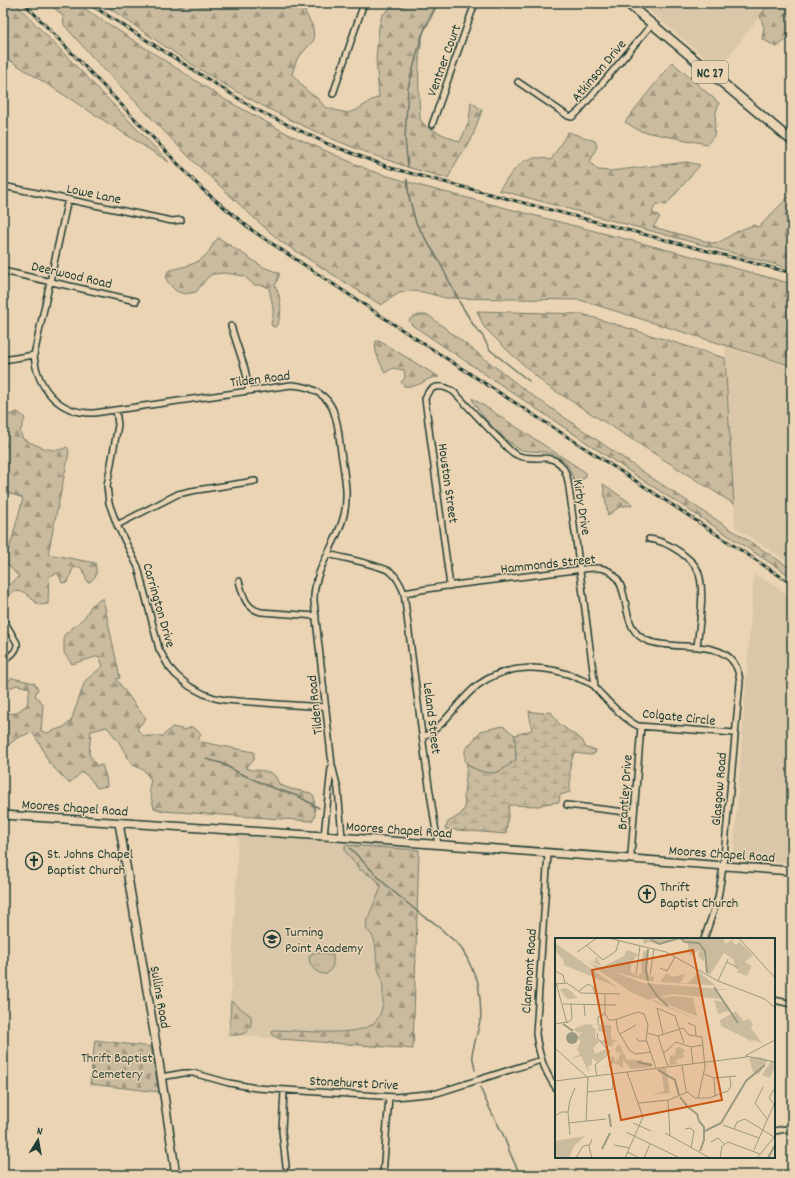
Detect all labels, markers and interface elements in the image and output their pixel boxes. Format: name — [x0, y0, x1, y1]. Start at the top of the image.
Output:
street label: Ventner Court — [423, 22, 467, 99]
street label: Atkinson Drive — [567, 36, 632, 107]
road number: NC 27 — [692, 61, 728, 83]
street label: Lowe Lane — [64, 179, 123, 210]
street label: Deerwood Road — [29, 257, 114, 295]
street label: Tilden Road — [229, 366, 291, 394]
street label: Houston Street — [432, 442, 463, 524]
street label: Kirby Drive — [567, 478, 595, 537]
street label: Hammonds Street — [500, 550, 597, 580]
street label: Carrington Drive — [136, 561, 180, 650]
street label: Tilden Road — [303, 674, 329, 736]
street label: Leland Street — [417, 681, 445, 755]
street label: Colgate Circle — [641, 704, 716, 732]
street label: Glasgow Road — [707, 752, 733, 827]
street label: Brantley Drive — [613, 754, 639, 830]
street label: Moores Chapel Road — [21, 795, 129, 823]
street label: Moores Chapel Road — [345, 817, 453, 845]
street label: Moores Chapel Road — [668, 841, 776, 869]
place label: St. Johns Chapel Baptist Church — [47, 845, 134, 881]
church icon: St. Johns Chapel Baptist Church — [24, 851, 44, 871]
place label: Thrift Baptist Church — [660, 878, 738, 914]
church icon: Thrift Baptist Church — [637, 884, 657, 904]
place label: Turning Point Academy — [285, 923, 363, 959]
street label: Claremont Road — [517, 928, 543, 1014]
school or university icon: Turning Point Academy — [262, 929, 282, 949]
inset map — [555, 938, 775, 1158]
street label: Sullins Road — [144, 964, 174, 1030]
park label: Thrift Baptist Cemetery — [81, 1049, 153, 1085]
street label: Stonehurst Drive — [309, 1072, 399, 1096]
north arrow — [18, 1120, 58, 1160]
text: N — [35, 1124, 44, 1141]

